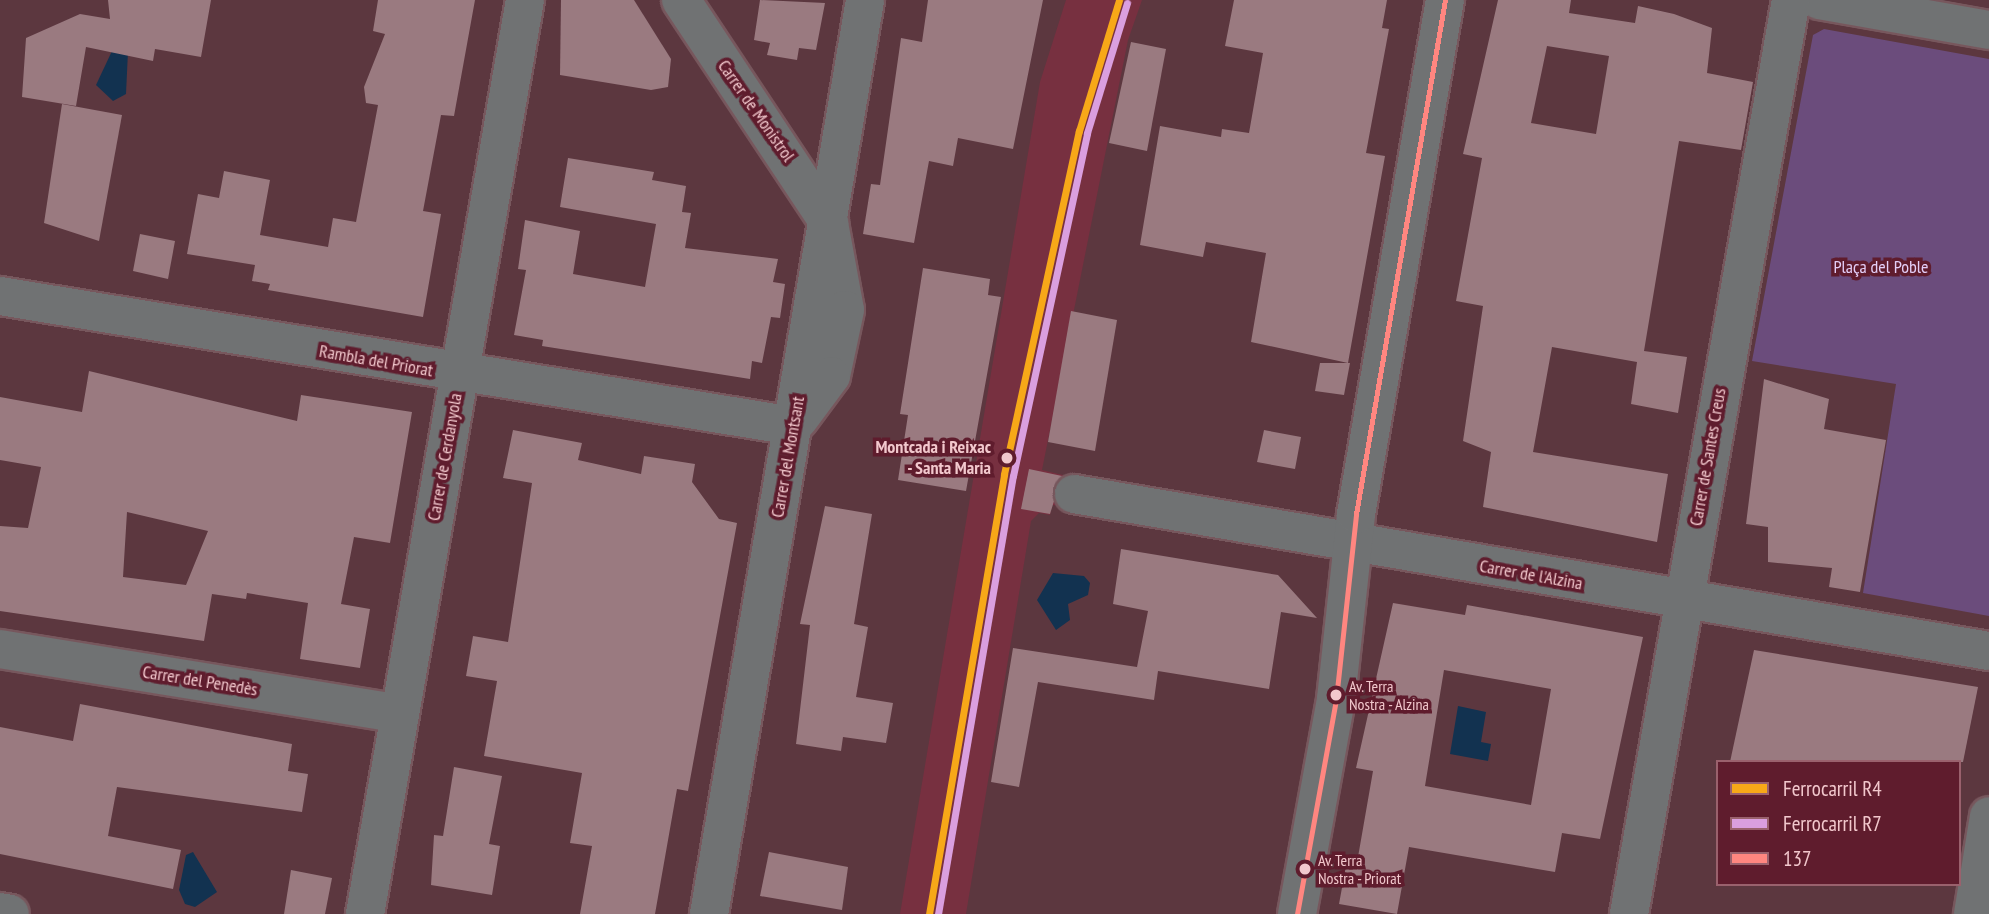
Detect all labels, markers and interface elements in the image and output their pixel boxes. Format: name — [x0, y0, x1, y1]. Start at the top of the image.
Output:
street label: Carrer de Monistrol — [713, 56, 799, 166]
park label: Plaça del Poble — [1834, 256, 1928, 278]
street label: Rambla del Priorat — [317, 340, 435, 382]
street label: Carrer de Santes Creus — [1685, 386, 1731, 528]
street label: Carrer de Cerdanyola — [423, 391, 467, 523]
street label: Carrer del Montsant — [767, 395, 809, 519]
place label: Montcada i Reixac - Santa Maria — [875, 437, 991, 480]
marker: Montcada i Reixac - Santa Maria — [997, 448, 1017, 468]
street label: Carrer de l'Alzina — [1478, 555, 1584, 595]
street label: Carrer del Penedès — [141, 661, 259, 701]
place label: Av. Terra Nostra - Alzina — [1349, 676, 1431, 714]
marker: Av. Terra Nostra - Alzina — [1329, 688, 1343, 702]
legend — [1716, 760, 1961, 886]
text: Ferrocarril R4 — [1783, 775, 1882, 802]
text: Ferrocarril R7 — [1783, 810, 1882, 837]
text: 137 — [1783, 845, 1811, 872]
place label: Av. Terra Nostra - Priorat — [1318, 850, 1402, 888]
marker: Av. Terra Nostra - Priorat — [1298, 862, 1312, 876]

